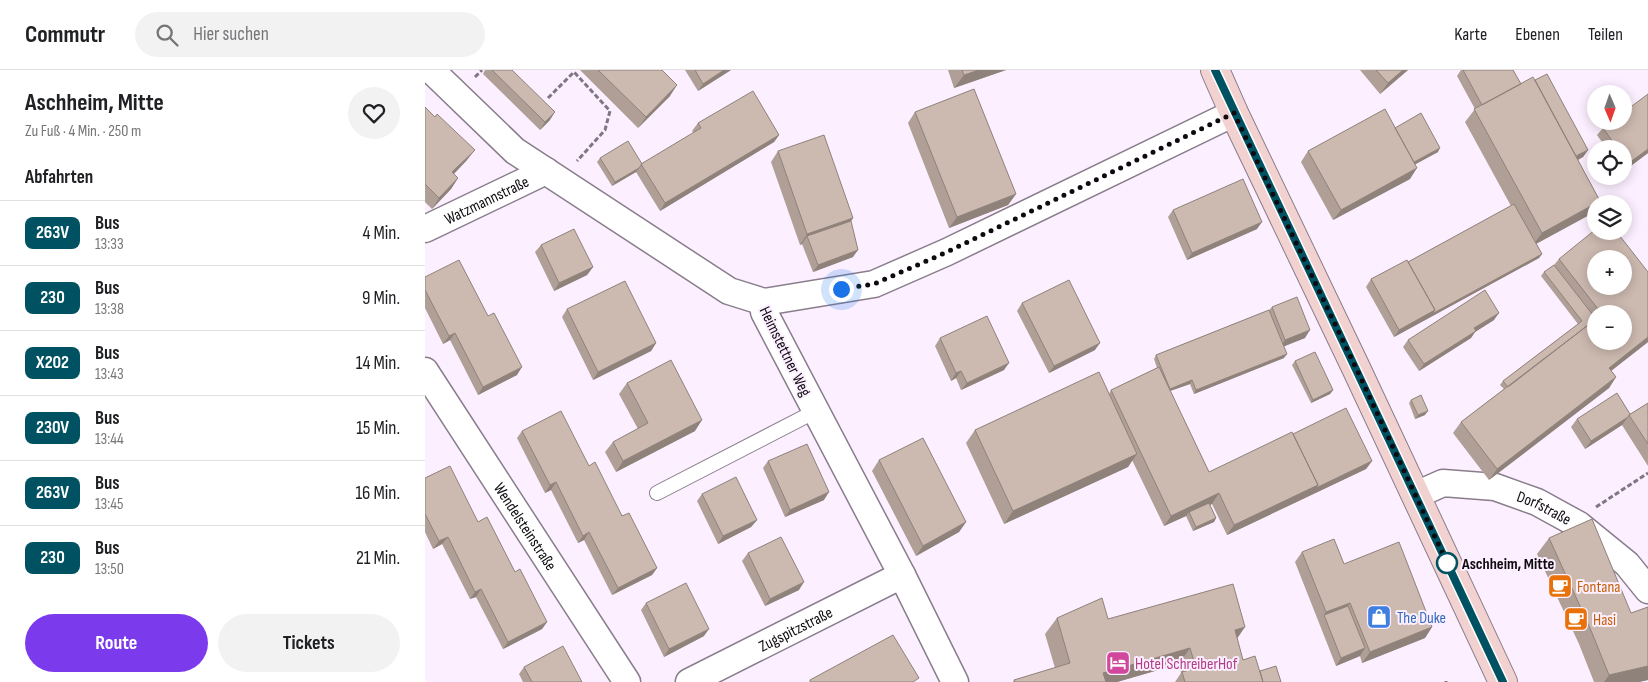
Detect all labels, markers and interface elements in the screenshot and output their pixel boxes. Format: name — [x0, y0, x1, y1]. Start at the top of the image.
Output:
search box — [135, 12, 485, 57]
text: Commutr — [25, 20, 105, 49]
icon: search — [153, 21, 181, 49]
text: Hier suchen — [193, 23, 269, 46]
text: Karte — [1454, 24, 1487, 45]
text: Ebenen — [1515, 24, 1560, 45]
text: Teilen — [1588, 24, 1623, 45]
north arrow — [1587, 85, 1633, 130]
map controls — [1587, 85, 1632, 350]
button: heart — [348, 87, 400, 139]
text: Aschheim, Mitte — [25, 88, 164, 117]
text: Zu Fuß · 4 Min. · 250 m — [25, 122, 141, 141]
button: locate — [1587, 140, 1632, 185]
text: Abfahrten — [25, 166, 93, 189]
street label: Watzmannstraße — [442, 173, 532, 229]
button: layers — [1587, 195, 1632, 240]
text: Bus — [95, 212, 120, 235]
text: 263V — [36, 222, 69, 243]
text: 4 Min. — [362, 222, 400, 245]
text: 13:33 — [95, 235, 124, 254]
button: + — [1587, 250, 1632, 295]
text: Bus — [95, 277, 120, 300]
your location — [829, 277, 854, 302]
text: 230 — [40, 287, 65, 308]
text: 9 Min. — [362, 287, 400, 310]
text: 13:38 — [95, 300, 124, 319]
street label: Heimstettner Weg — [755, 304, 815, 400]
button: − — [1587, 305, 1632, 350]
text: Bus — [95, 342, 120, 365]
text: X202 — [36, 352, 69, 373]
text: 14 Min. — [356, 352, 400, 375]
text: 13:43 — [95, 365, 124, 384]
text: Bus — [95, 407, 120, 430]
text: 230V — [36, 417, 69, 438]
text: 15 Min. — [356, 417, 400, 440]
text: 13:44 — [95, 430, 124, 449]
text: Bus — [95, 472, 120, 495]
street label: Wendelsteinstraße — [489, 480, 560, 574]
text: 263V — [36, 482, 69, 503]
text: 16 Min. — [355, 482, 400, 505]
street label: Dorfstraße — [1514, 488, 1574, 530]
text: 13:45 — [95, 495, 123, 514]
text: Bus — [95, 537, 120, 560]
text: 230 — [40, 547, 65, 568]
text: 21 Min. — [356, 547, 400, 570]
marker: Aschheim, Mitte — [1436, 552, 1458, 574]
place label: Aschheim, Mitte — [1461, 555, 1555, 574]
text: 13:50 — [95, 560, 124, 579]
cafe icon: Fontana — [1547, 573, 1573, 599]
place label: Fontana — [1577, 578, 1620, 597]
street label: Zugspitzstraße — [756, 603, 836, 656]
shop icon: The Duke — [1366, 604, 1392, 630]
cafe icon: Hasi — [1563, 606, 1589, 632]
place label: The Duke — [1397, 609, 1446, 628]
place label: Hasi — [1593, 611, 1616, 630]
button: Route — [25, 614, 208, 672]
button: Tickets — [218, 614, 400, 672]
hotel icon: Hotel SchreiberHof — [1105, 650, 1131, 676]
place label: Hotel SchreiberHof — [1135, 655, 1238, 674]

